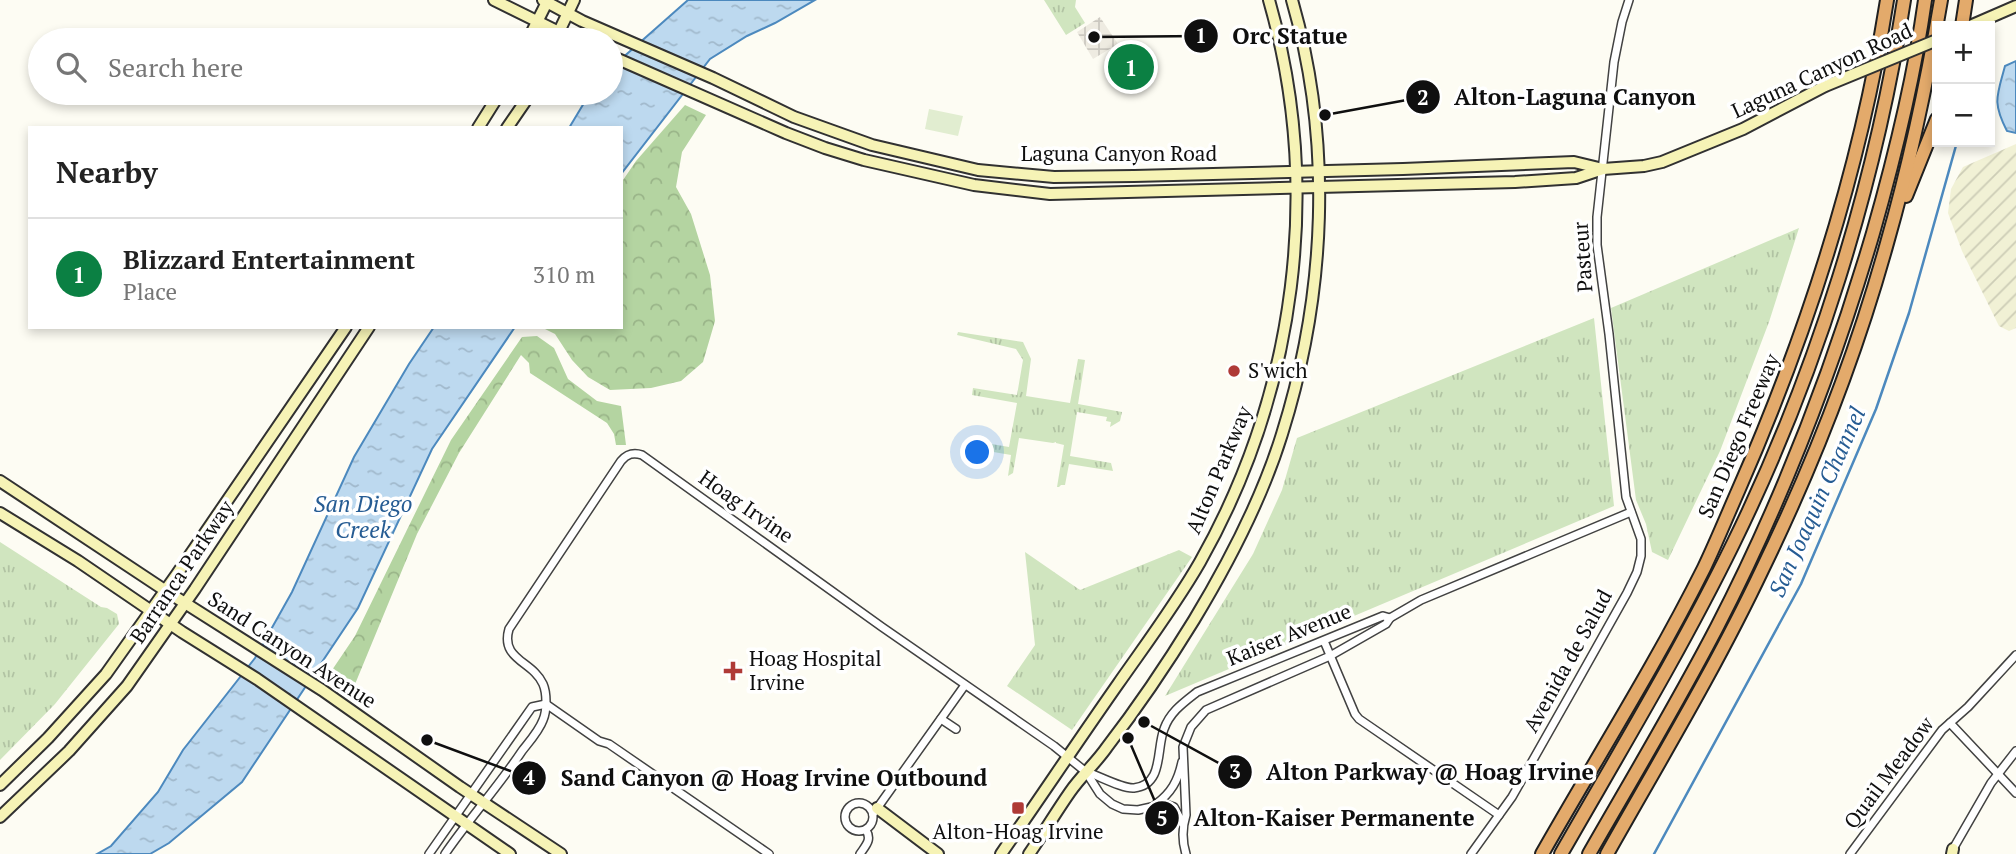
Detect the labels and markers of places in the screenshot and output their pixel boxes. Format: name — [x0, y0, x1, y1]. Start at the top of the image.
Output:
callout: Orc Statue — [1183, 14, 1361, 58]
pin: 1 — [1108, 41, 1154, 93]
callout: Alton-Laguna Canyon — [1405, 75, 1710, 119]
place label: S'wich — [1248, 356, 1308, 384]
marker: S'wich — [1226, 363, 1242, 379]
place label: Hoag Hospital Irvine — [749, 644, 882, 696]
marker: Hoag Hospital Irvine — [723, 661, 743, 681]
callout: Alton Parkway @ Hoag Irvine — [1217, 750, 1608, 794]
callout: Sand Canyon @ Hoag Irvine Outbound — [512, 756, 1001, 800]
callout: Alton-Kaiser Permanente — [1145, 796, 1489, 840]
marker: Alton-Hoag Irvine — [1010, 800, 1026, 816]
place label: Alton-Hoag Irvine — [933, 817, 1103, 845]

